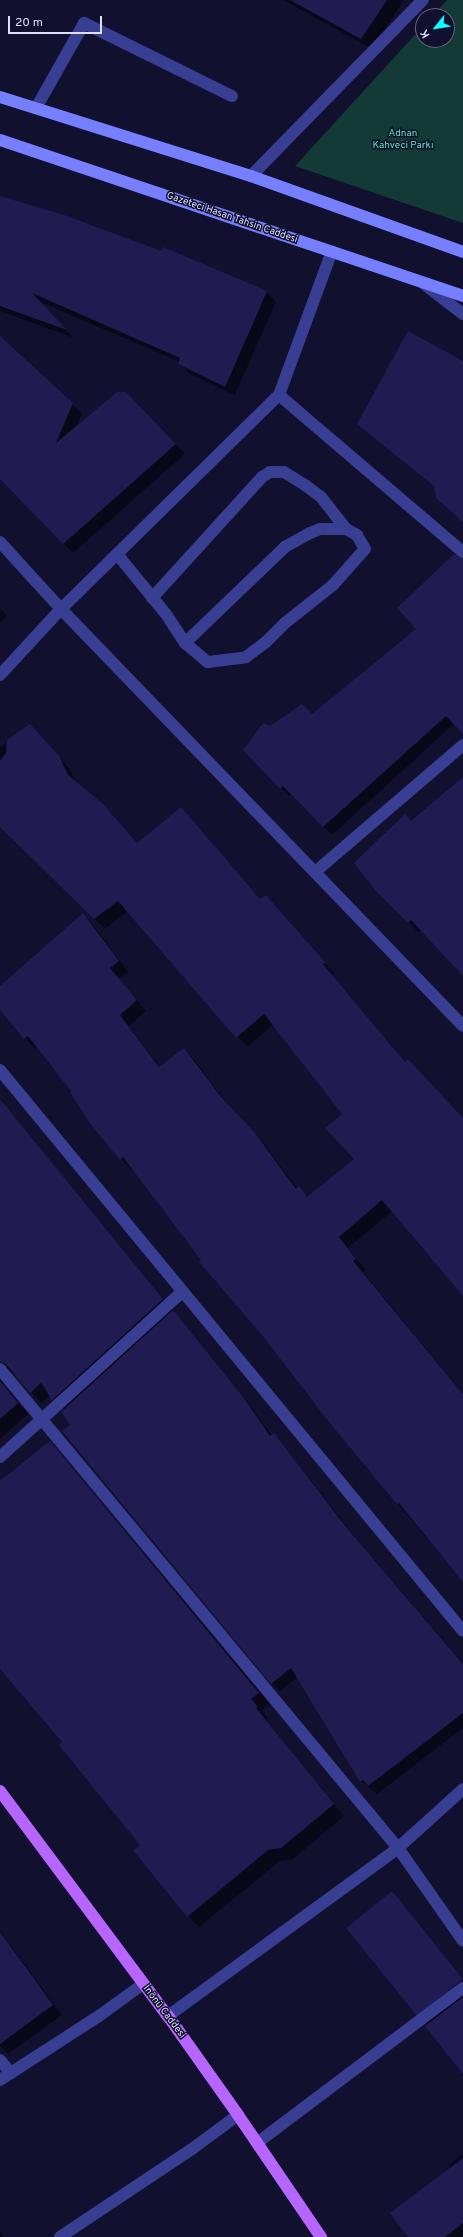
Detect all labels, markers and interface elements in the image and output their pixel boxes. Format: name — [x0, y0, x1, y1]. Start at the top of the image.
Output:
scale bar — [10, 8, 104, 34]
north arrow — [415, 8, 455, 48]
text: 20 m — [15, 15, 43, 31]
text: K — [417, 27, 433, 40]
park label: Adnan Kahveci Parkı — [372, 127, 434, 150]
street label: Gazeteci Hasan Tahsin Caddesi — [165, 190, 299, 246]
street label: İnönü Caddesi — [140, 1983, 188, 2041]

